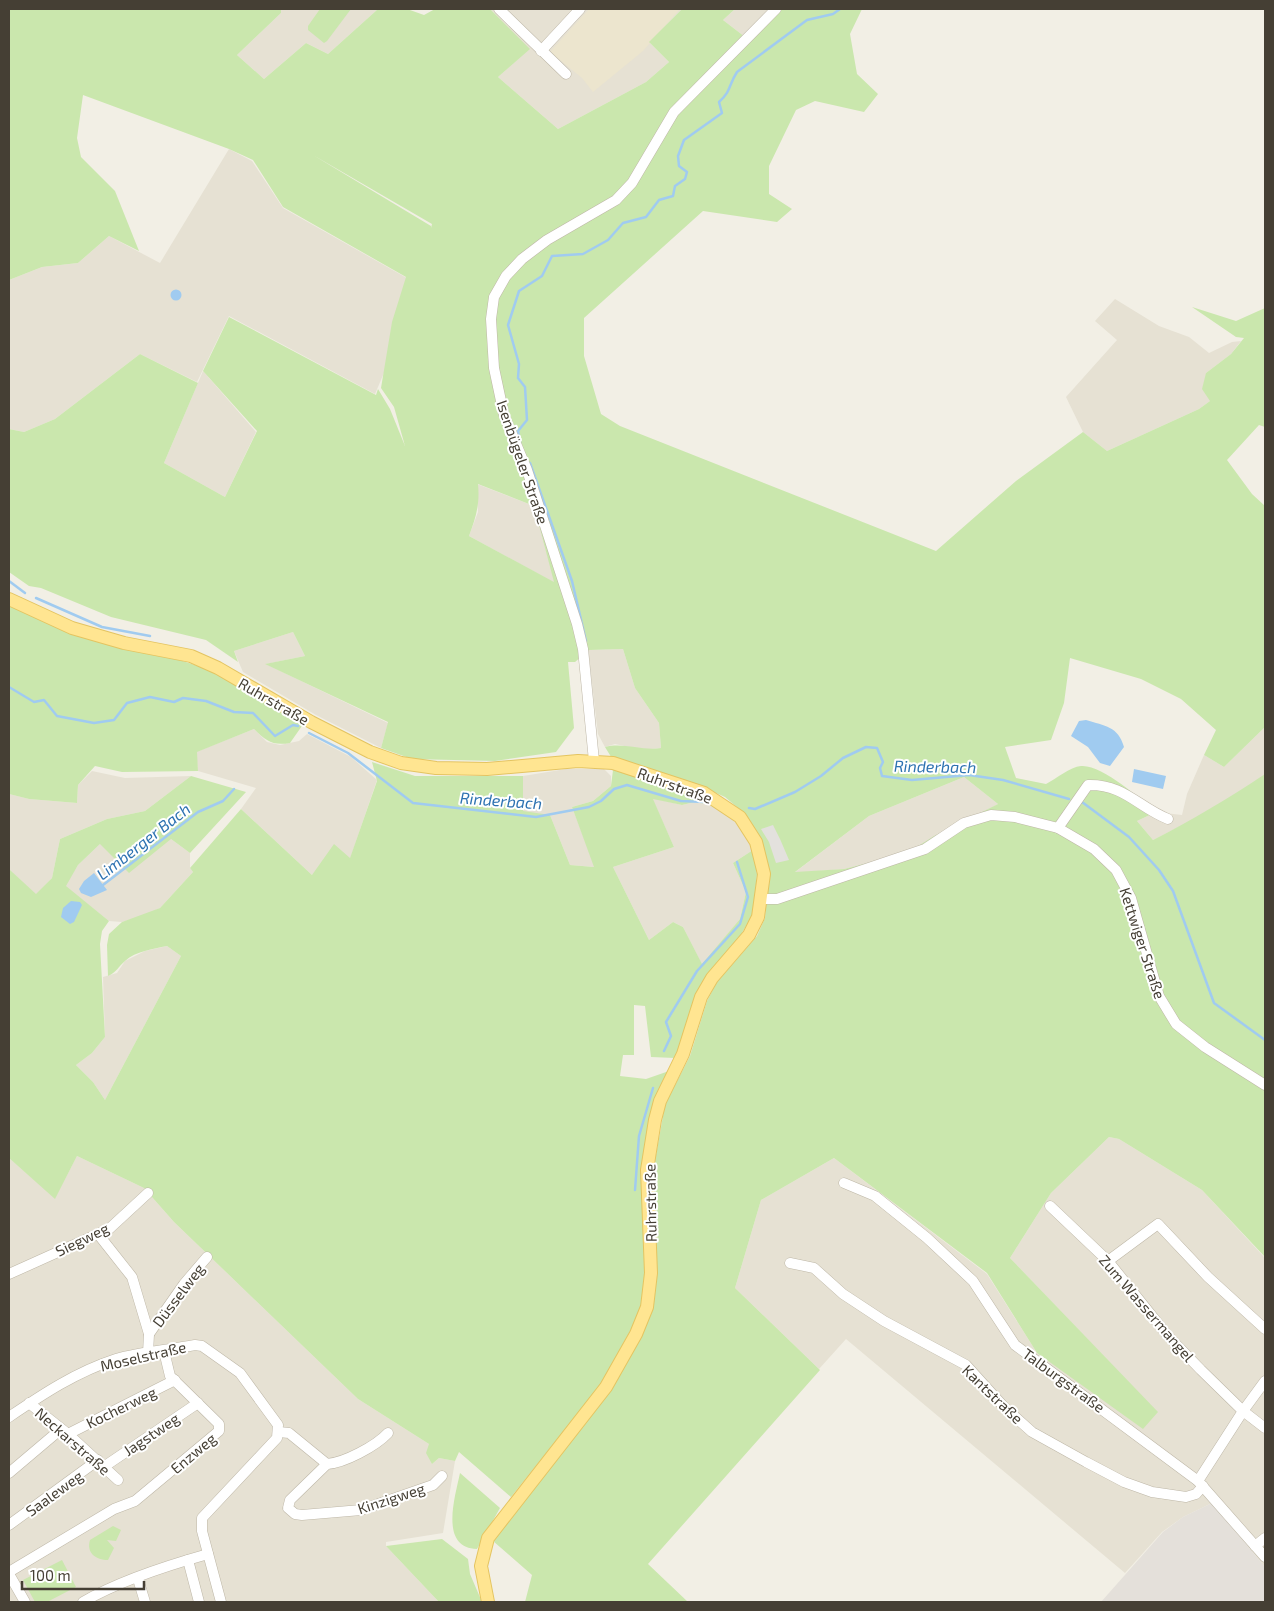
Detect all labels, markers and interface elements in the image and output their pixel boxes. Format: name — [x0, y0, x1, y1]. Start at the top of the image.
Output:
street label: Isenbügeler Straße — [493, 398, 553, 526]
street label: Ruhrstraße — [236, 674, 312, 728]
water label: Rinderbach — [894, 756, 976, 776]
street label: Ruhrstraße — [635, 763, 715, 807]
water label: Rinderbach — [459, 788, 543, 812]
water label: Limberger Bach — [92, 799, 194, 883]
street label: Kettwiger Straße — [1116, 885, 1170, 1001]
street label: Ruhrstraße — [640, 1164, 660, 1242]
street label: Siegweg — [52, 1218, 112, 1260]
street label: Zum Wassermangel — [1096, 1251, 1199, 1366]
street label: Düsselweg — [148, 1259, 208, 1330]
street label: Moselstraße — [98, 1337, 188, 1375]
street label: Talburgstraße — [1019, 1344, 1109, 1416]
street label: Kantstraße — [959, 1361, 1027, 1427]
street label: Kocherweg — [83, 1382, 160, 1432]
street label: Neckarstraße — [32, 1403, 114, 1479]
street label: Jagstweg — [120, 1408, 183, 1459]
street label: Enzweg — [167, 1429, 220, 1477]
street label: Saaleweg — [22, 1466, 87, 1520]
street label: Kinzigweg — [355, 1478, 428, 1517]
scale bar — [22, 1558, 145, 1590]
text: 100 m — [30, 1566, 71, 1584]

